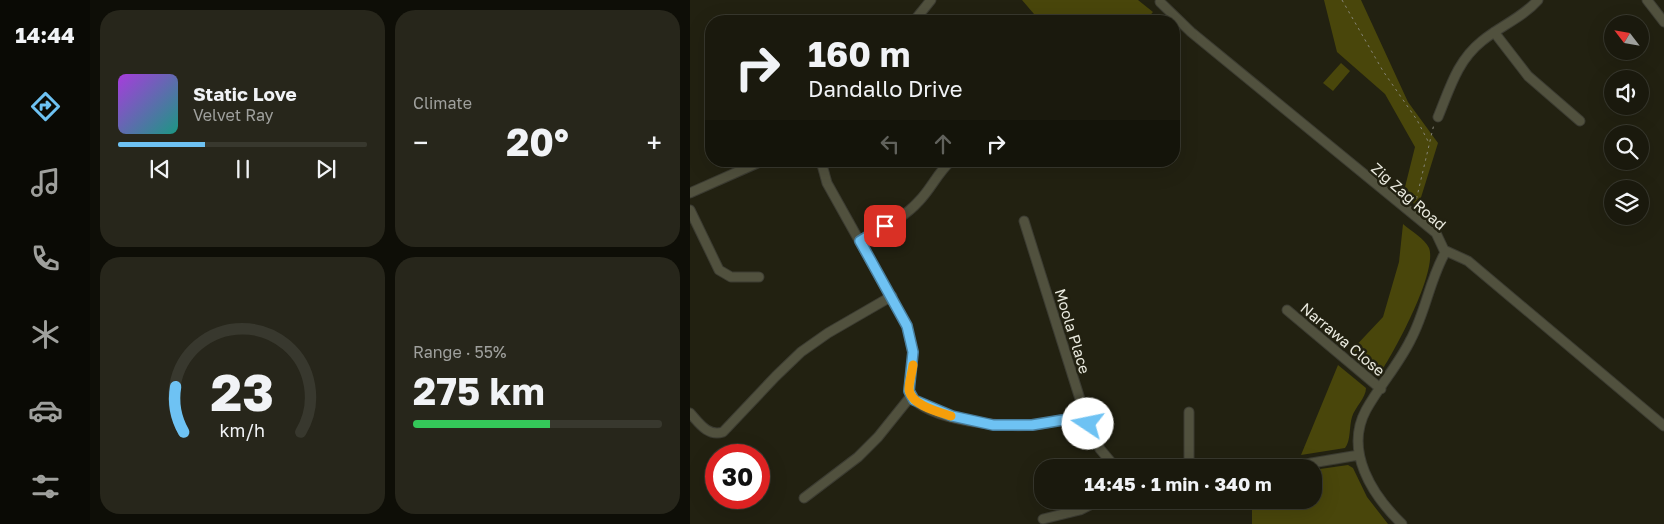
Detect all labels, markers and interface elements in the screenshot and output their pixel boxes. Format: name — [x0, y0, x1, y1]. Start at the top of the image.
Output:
north arrow — [1604, 15, 1649, 60]
map controls — [1604, 15, 1649, 225]
text: 14:44 — [15, 21, 75, 48]
text: 160 m — [808, 33, 910, 75]
icon: right — [725, 35, 790, 100]
button: sound — [1604, 70, 1649, 115]
text: Dandallo Drive — [808, 75, 962, 102]
text: Static Love — [193, 82, 297, 105]
icon: directions — [28, 89, 63, 124]
text: Climate — [413, 93, 472, 113]
text: Velvet Ray — [193, 105, 274, 125]
text: 20° — [506, 119, 569, 164]
button: search — [1604, 125, 1649, 170]
text: − — [413, 126, 428, 159]
text: + — [647, 126, 662, 159]
icon: left — [876, 130, 904, 158]
icon: ahead — [929, 130, 957, 158]
icon: right — [982, 130, 1010, 158]
icon: previous — [146, 155, 174, 183]
icon: pause — [229, 155, 257, 183]
icon: next — [312, 155, 340, 183]
street label: Zig Zag Road — [1368, 159, 1450, 233]
icon: music — [28, 165, 63, 200]
button: layers — [1604, 180, 1649, 225]
pin — [864, 205, 906, 247]
icon: arrive — [871, 212, 899, 240]
icon: phone — [28, 241, 63, 276]
street label: Moola Place — [1052, 286, 1095, 376]
street label: Narrawa Close — [1297, 299, 1389, 380]
icon: climate — [28, 317, 63, 352]
text: Range · 55% — [413, 342, 507, 362]
text: 23 — [211, 360, 274, 422]
text: 275 km — [413, 368, 545, 413]
icon: car — [28, 393, 63, 428]
position arrow — [1061, 397, 1113, 449]
text: km/h — [220, 419, 265, 441]
speed limit sign: 30 — [705, 444, 770, 509]
icon: filters — [28, 469, 63, 504]
text: 14:45 · 1 min · 340 m — [1084, 472, 1272, 495]

